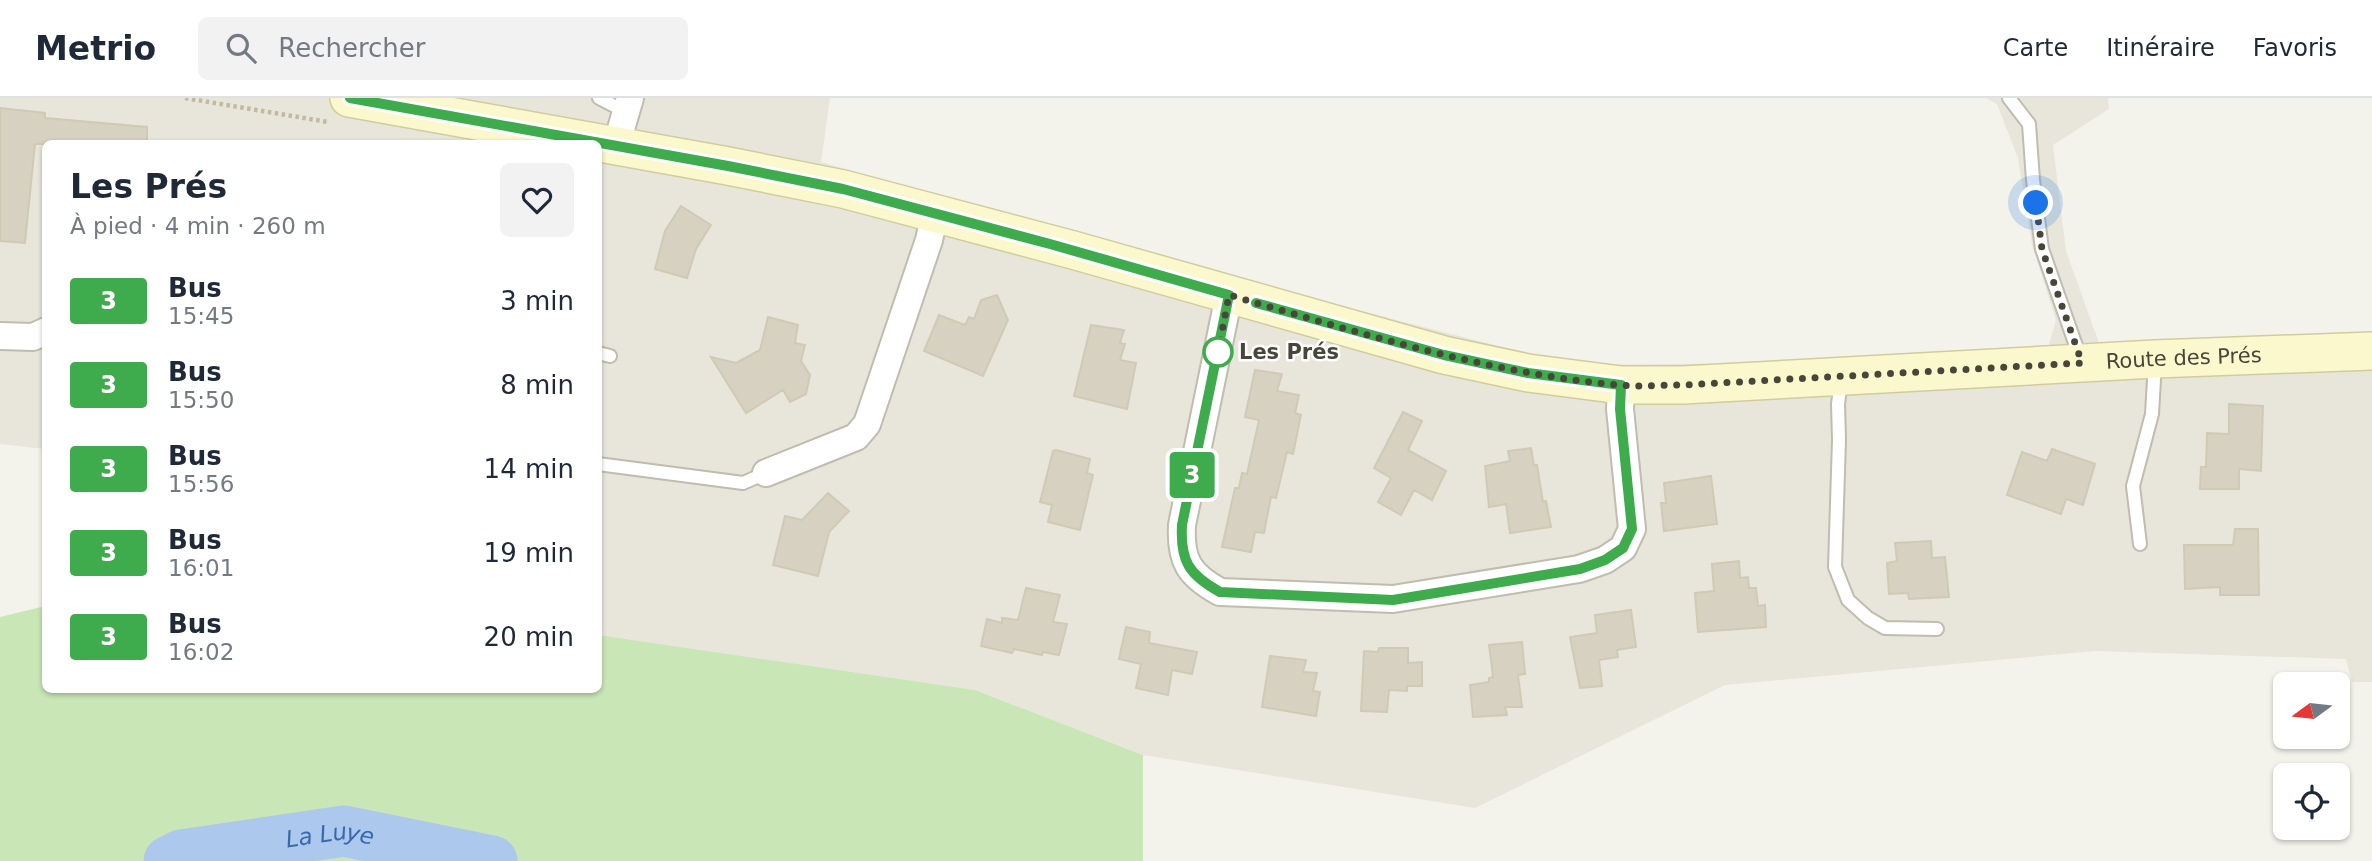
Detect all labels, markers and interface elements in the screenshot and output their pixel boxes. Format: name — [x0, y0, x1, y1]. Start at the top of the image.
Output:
search box — [198, 17, 688, 80]
text: Metrio — [35, 29, 156, 68]
icon: search — [222, 29, 260, 67]
text: Rechercher — [278, 33, 426, 63]
text: Carte — [2003, 34, 2068, 62]
text: Itinéraire — [2106, 34, 2215, 62]
text: Favoris — [2253, 34, 2337, 62]
button: heart — [500, 163, 574, 237]
text: Les Prés — [70, 167, 227, 206]
your location — [2018, 185, 2053, 220]
text: À pied · 4 min · 260 m — [70, 213, 326, 239]
text: Bus — [168, 273, 222, 303]
text: 3 min — [500, 286, 574, 316]
text: 3 — [100, 287, 117, 315]
text: 15:45 — [168, 303, 234, 329]
marker: Les Prés — [1203, 337, 1233, 367]
place label: Les Prés — [1239, 340, 1339, 364]
street label: Route des Prés — [2105, 343, 2262, 374]
text: Bus — [168, 357, 222, 387]
text: 8 min — [500, 370, 574, 400]
text: 3 — [100, 371, 117, 399]
text: 15:50 — [168, 387, 234, 413]
text: Bus — [168, 441, 222, 471]
line badge: 3 — [1169, 452, 1215, 498]
text: 14 min — [484, 454, 574, 484]
text: 3 — [100, 455, 117, 483]
text: 3 — [1184, 461, 1200, 489]
text: 15:56 — [168, 471, 234, 497]
text: Bus — [168, 525, 222, 555]
text: 19 min — [484, 538, 574, 568]
text: 3 — [100, 539, 117, 567]
text: 16:01 — [168, 555, 234, 581]
text: Bus — [168, 609, 222, 639]
text: 20 min — [484, 622, 574, 652]
text: 3 — [100, 623, 117, 651]
text: 16:02 — [168, 639, 234, 665]
north arrow — [2273, 672, 2350, 749]
map controls — [2273, 672, 2350, 840]
button: locate — [2273, 763, 2350, 840]
water label: La Luye — [284, 818, 377, 852]

